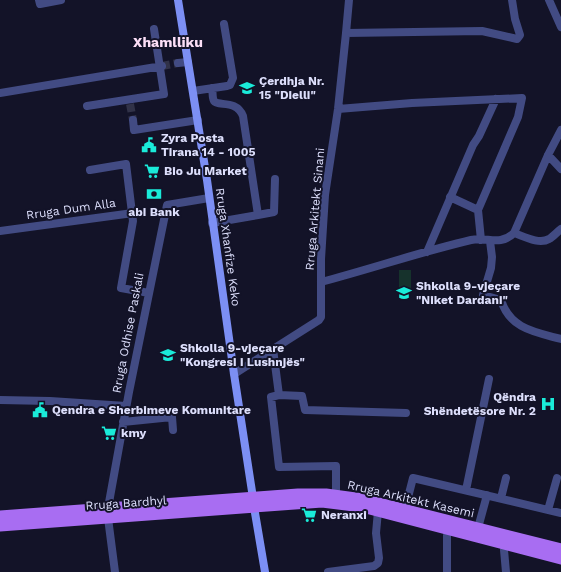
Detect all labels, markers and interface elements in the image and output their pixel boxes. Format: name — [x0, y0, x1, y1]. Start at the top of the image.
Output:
district label: Xhamlliku — [133, 34, 203, 50]
place label: Çerdhja Nr. 15 "Dielli" — [259, 74, 325, 102]
school or university icon: Çerdhja Nr. 15 "Dielli" — [238, 79, 256, 97]
place label: Zyra Posta Tirana 14 - 1005 — [161, 131, 255, 159]
public building icon: Zyra Posta Tirana 14 - 1005 — [140, 136, 158, 154]
street label: Rruga Arkitekt Sinani — [303, 147, 327, 271]
supermarket icon: Bio Ju Market — [143, 162, 161, 180]
place label: Bio Ju Market — [164, 164, 247, 178]
bank icon: abi Bank — [145, 185, 163, 203]
street label: Rruga Xhanfize Keko — [213, 187, 243, 307]
street label: Rruga Dum Alla — [25, 196, 117, 222]
place label: abi Bank — [128, 205, 180, 219]
street label: Rruga Odhise Paskali — [109, 272, 147, 394]
place label: Shkolla 9-vjeçare "Niket Dardani" — [416, 279, 520, 307]
school or university icon: Shkolla 9-vjeçare "Niket Dardani" — [395, 284, 413, 302]
place label: Shkolla 9-vjeçare "Kongresi i Lushnjës" — [180, 341, 305, 369]
school or university icon: Shkolla 9-vjeçare "Kongresi i Lushnjës" — [159, 346, 177, 364]
place label: Qëndra Shëndetësore Nr. 2 — [424, 390, 536, 418]
hospital icon: Qëndra Shëndetësore Nr. 2 — [539, 395, 557, 413]
public building icon: Qendra e Sherbimeve Komunitare — [31, 401, 49, 419]
place label: Qendra e Sherbimeve Komunitare — [52, 403, 251, 417]
supermarket icon: kmy — [100, 424, 118, 442]
place label: kmy — [121, 426, 147, 440]
street label: Rruga Arkitekt Kasemi — [346, 478, 476, 520]
street label: Rruga Bardhyl — [85, 493, 167, 513]
supermarket icon: Neranxi — [300, 506, 318, 524]
place label: Neranxi — [321, 508, 367, 522]

